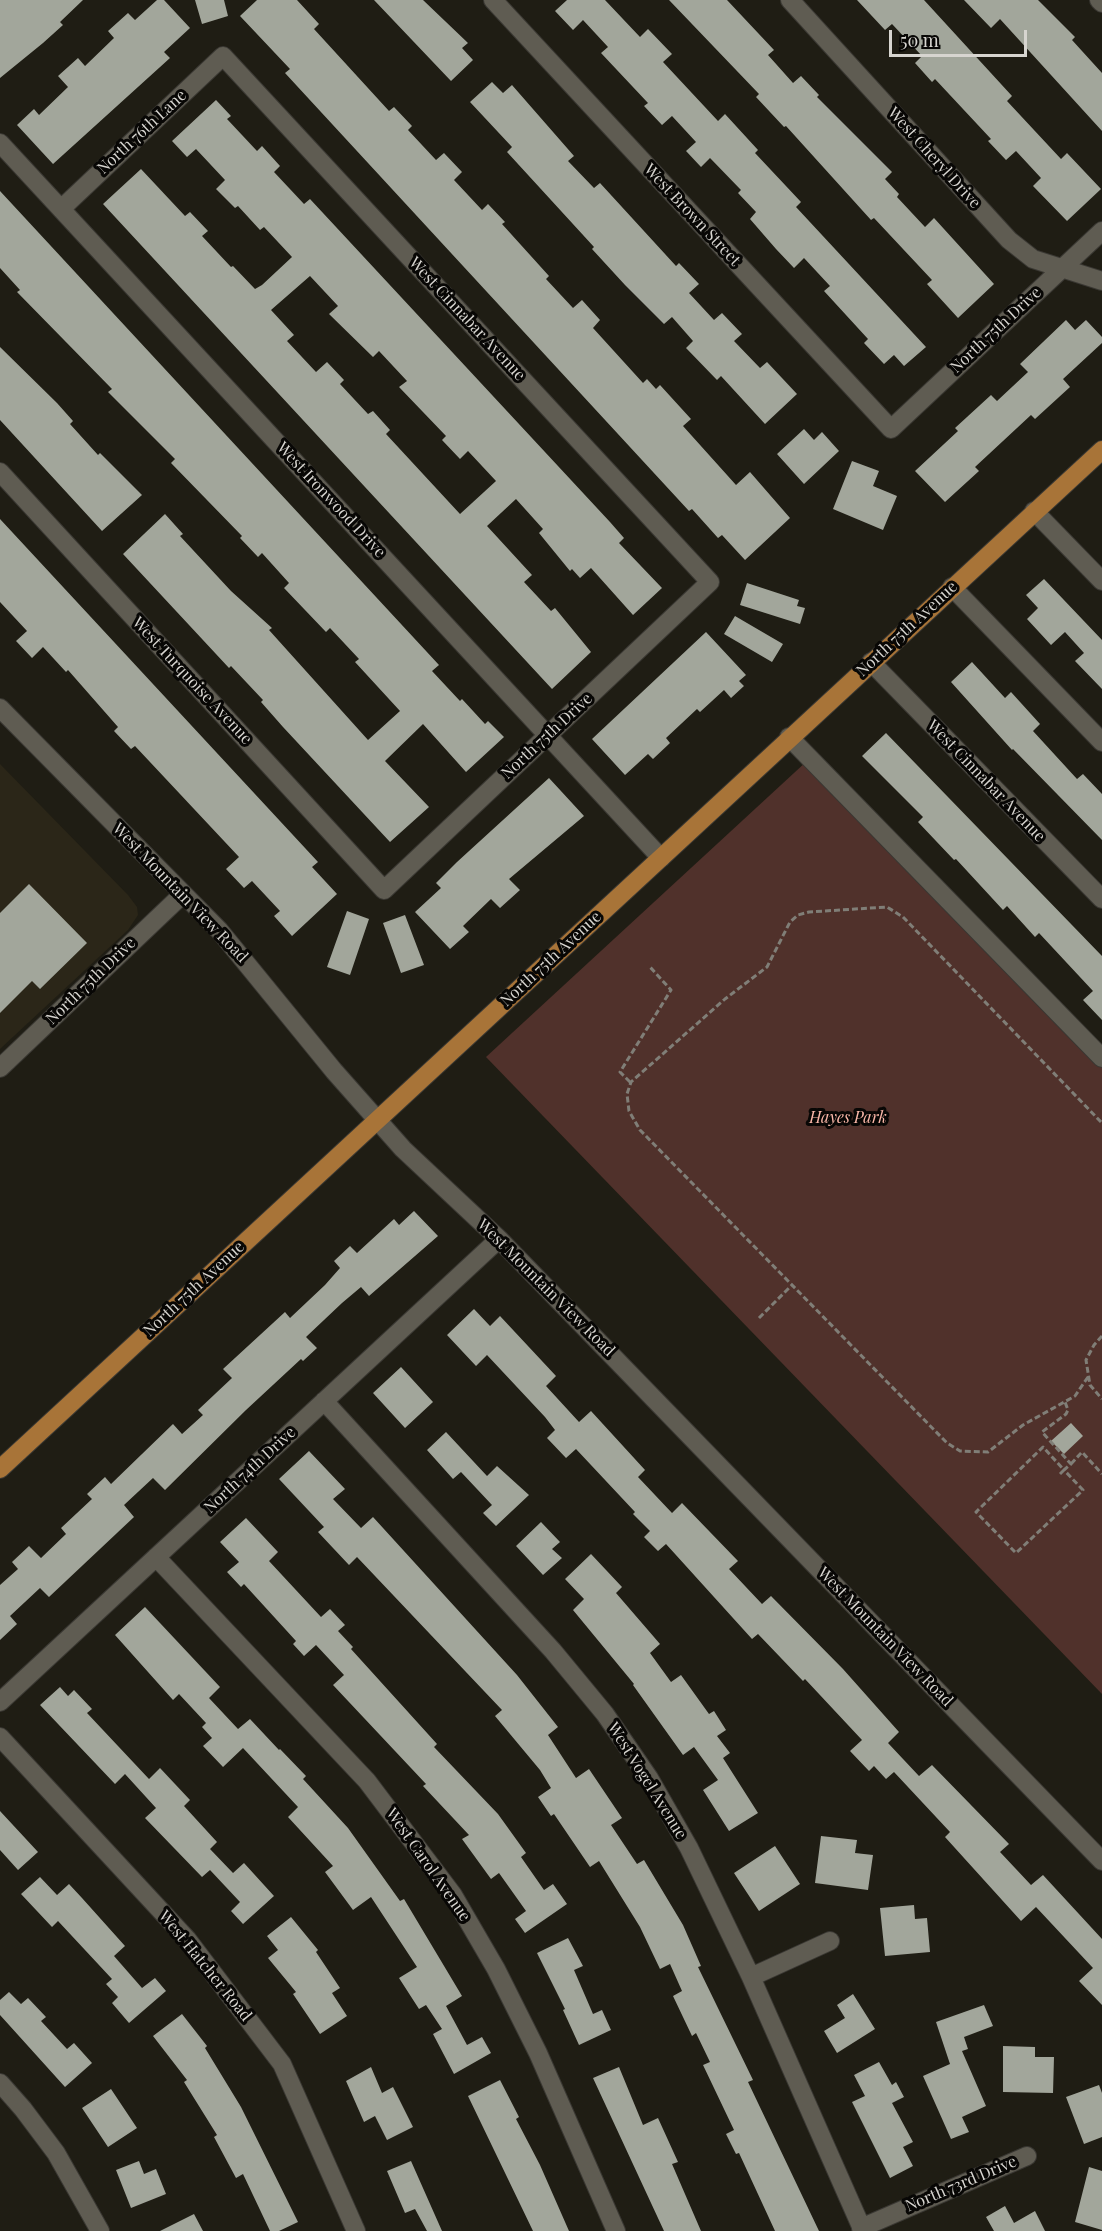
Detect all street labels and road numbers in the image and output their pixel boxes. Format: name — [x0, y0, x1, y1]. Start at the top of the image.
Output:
street label: North 76th Lane — [93, 86, 191, 178]
street label: West Cheryl Drive — [884, 104, 984, 212]
street label: West Brown Street — [640, 160, 744, 270]
street label: West Cinnabar Avenue — [405, 253, 529, 385]
street label: North 75th Drive — [947, 283, 1045, 377]
street label: West Ironwood Drive — [273, 438, 389, 562]
street label: North 75th Avenue — [853, 577, 961, 681]
street label: West Turquoise Avenue — [128, 613, 256, 749]
street label: North 75th Drive — [498, 689, 596, 783]
street label: West Cinnabar Avenue — [923, 716, 1049, 846]
street label: West Mountain View Road — [108, 819, 252, 967]
street label: North 75th Avenue — [497, 907, 605, 1011]
street label: North 75th Drive — [42, 933, 140, 1029]
street label: West Mountain View Road — [473, 1215, 619, 1361]
street label: North 75th Avenue — [140, 1237, 248, 1341]
street label: North 74th Drive — [200, 1423, 300, 1517]
street label: West Mountain View Road — [813, 1563, 957, 1711]
street label: West Vogel Avenue — [603, 1719, 691, 1843]
street label: West Carol Avenue — [382, 1805, 474, 1925]
street label: West Hatcher Road — [155, 1907, 255, 2025]
street label: North 73rd Drive — [903, 2152, 1019, 2216]

